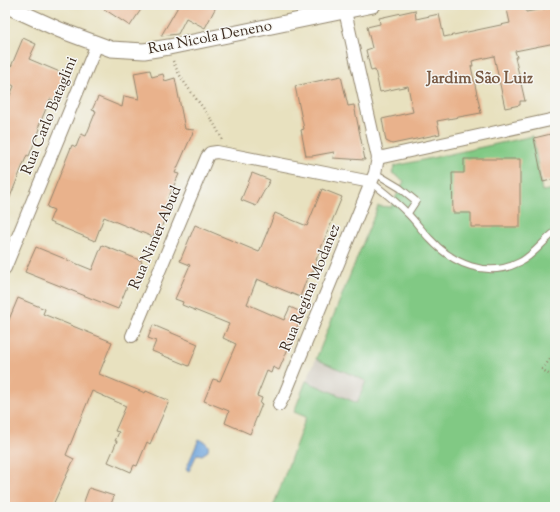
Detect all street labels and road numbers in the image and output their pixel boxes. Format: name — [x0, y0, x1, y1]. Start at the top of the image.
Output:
street label: Rua Nicola Deneno — [146, 16, 274, 60]
street label: Rua Carlo Bataglini — [17, 54, 83, 178]
street label: Rua Nimer Abud — [125, 182, 187, 293]
street label: Rua Regina Modanez — [276, 221, 346, 355]

